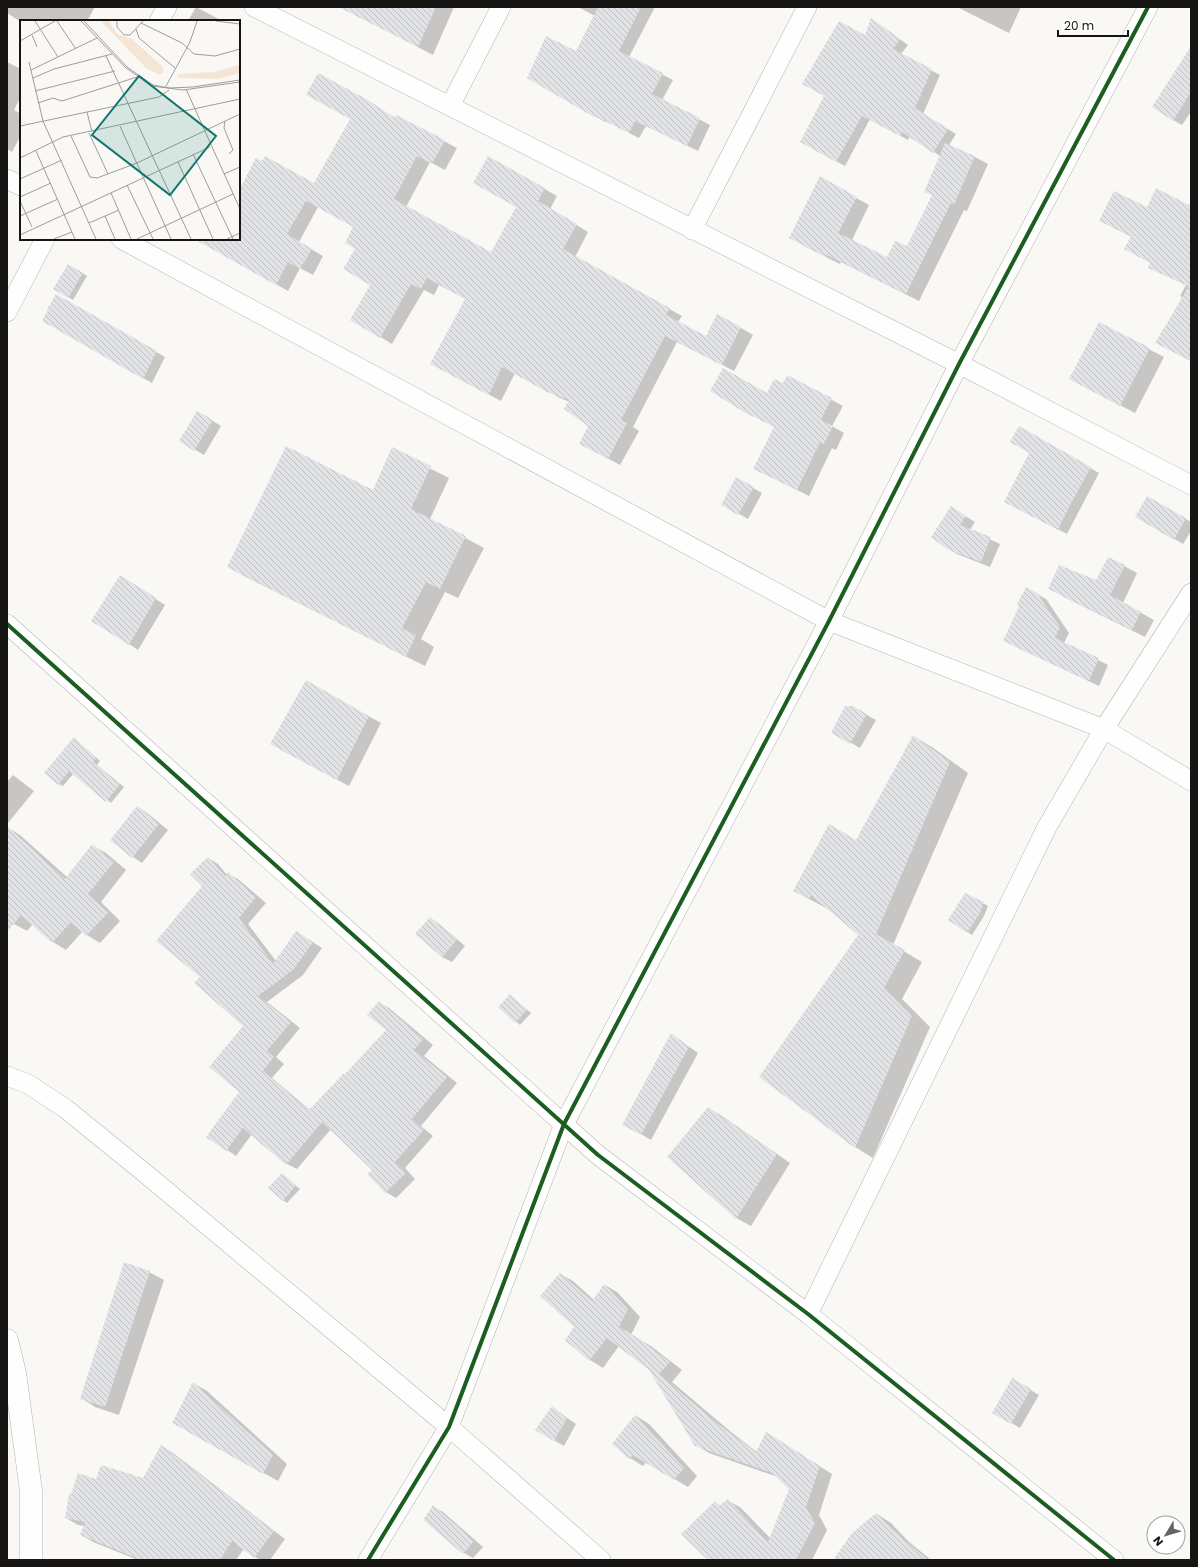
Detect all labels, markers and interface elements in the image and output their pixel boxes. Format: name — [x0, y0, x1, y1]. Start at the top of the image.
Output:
scale bar — [1058, 12, 1128, 38]
text: 20 m — [1064, 17, 1094, 34]
inset map — [20, 20, 240, 240]
north arrow — [1146, 1515, 1186, 1555]
text: N — [1149, 1533, 1167, 1549]

